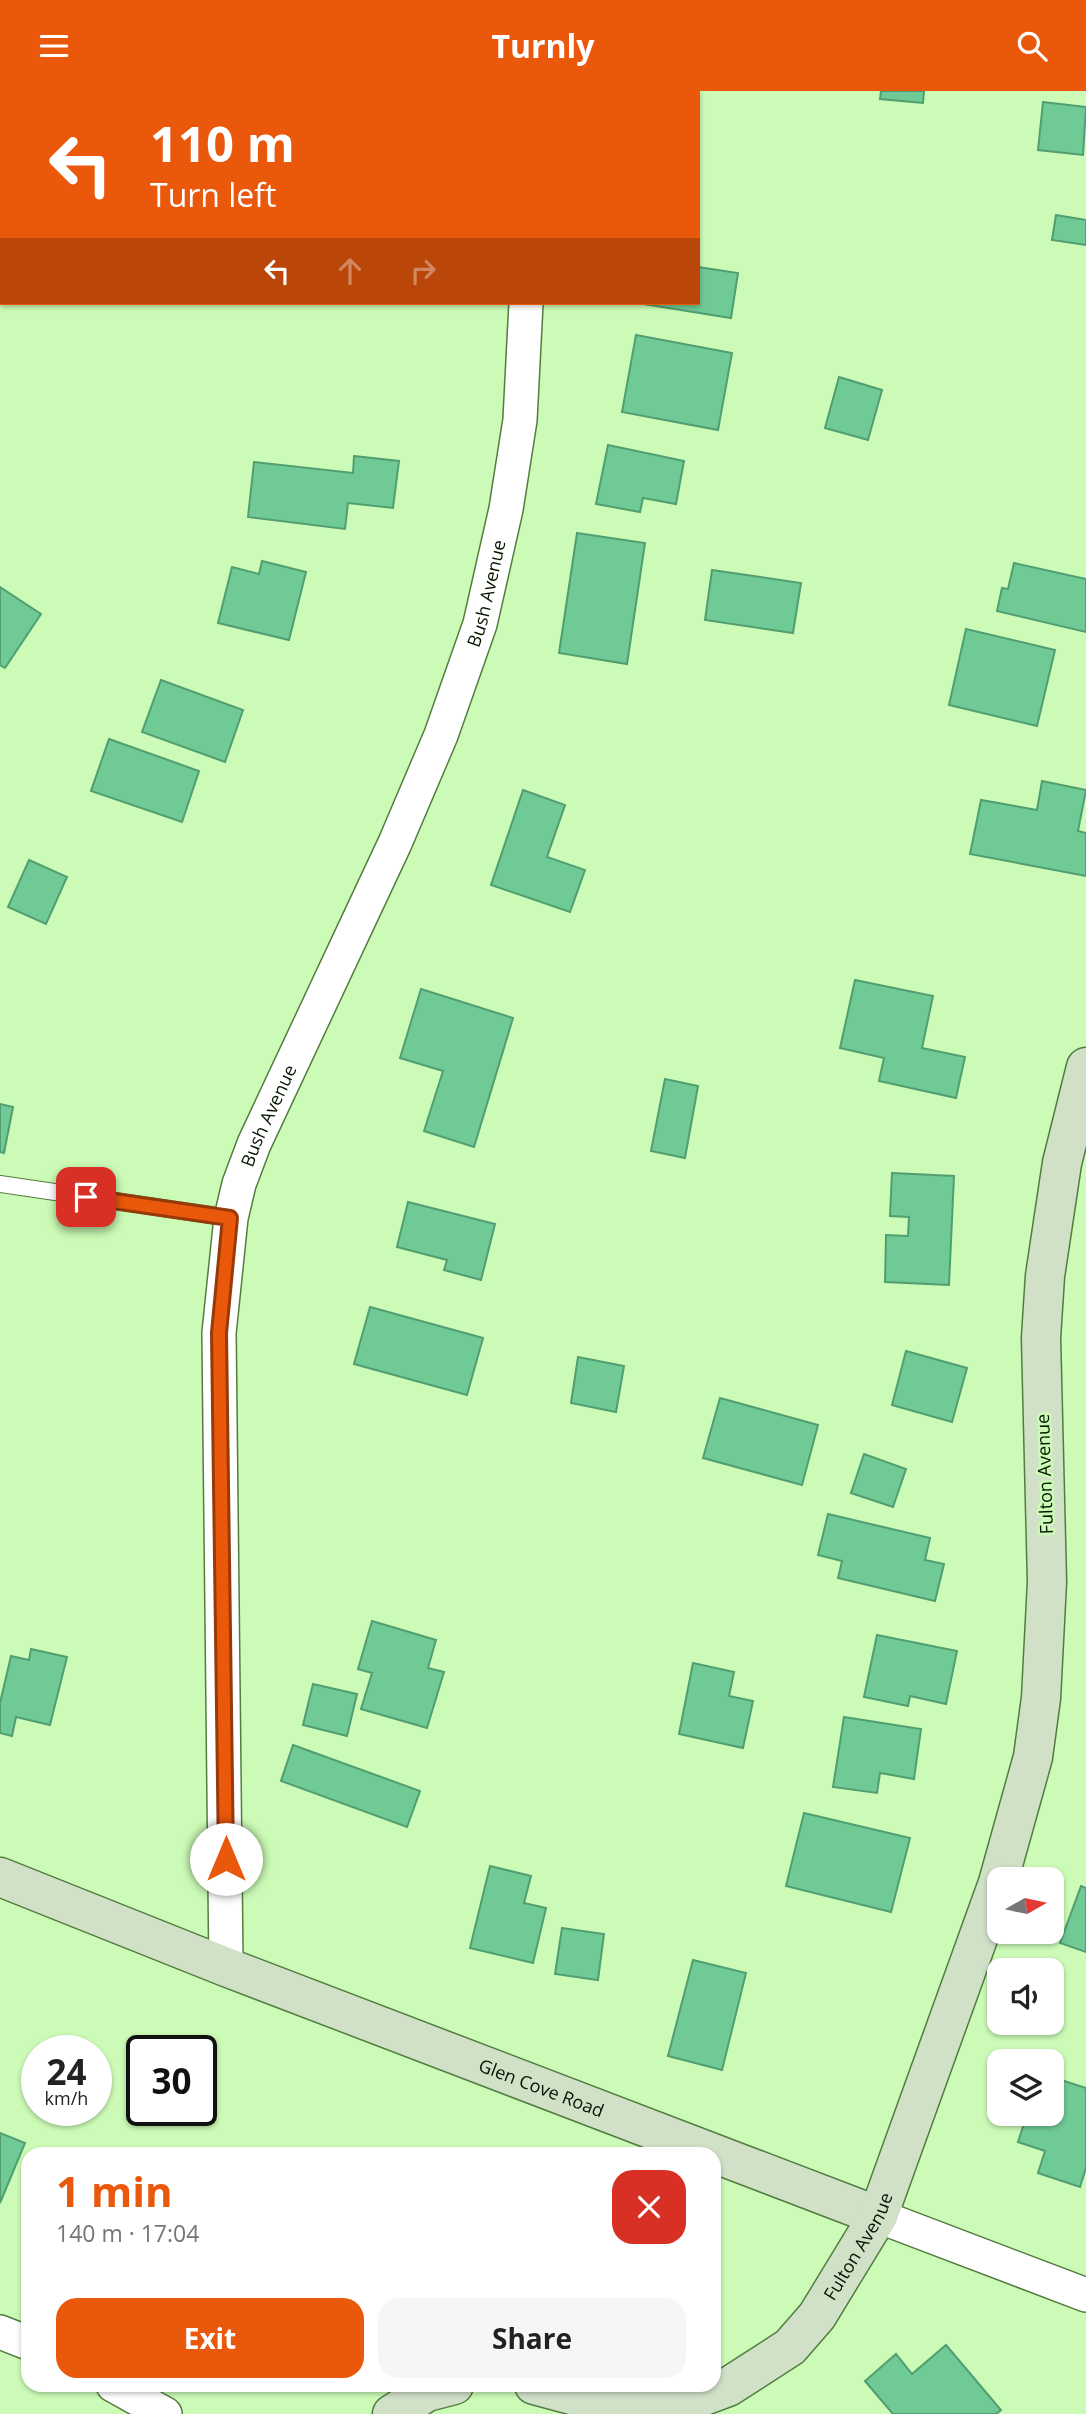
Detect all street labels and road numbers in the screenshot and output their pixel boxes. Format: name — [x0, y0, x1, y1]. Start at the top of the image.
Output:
street label: Bush Avenue — [461, 537, 511, 650]
street label: Bush Avenue — [235, 1061, 302, 1170]
street label: Fulton Avenue — [1030, 1413, 1058, 1535]
street label: Glen Cove Road — [475, 2053, 608, 2122]
street label: Fulton Avenue — [818, 2189, 898, 2304]

